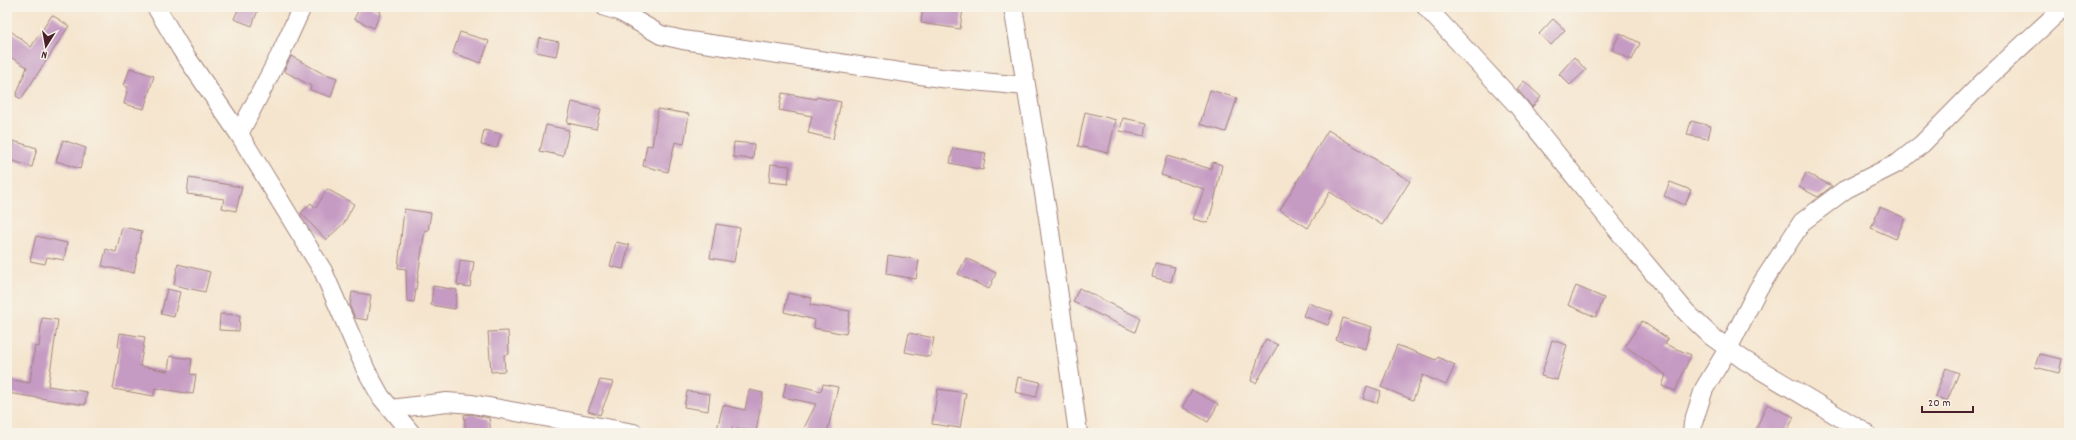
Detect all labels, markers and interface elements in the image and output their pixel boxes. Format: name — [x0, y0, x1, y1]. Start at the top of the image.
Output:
north arrow — [26, 26, 66, 66]
text: N — [40, 45, 49, 62]
scale bar — [1922, 388, 1973, 414]
text: 20 m — [1928, 395, 1951, 412]

